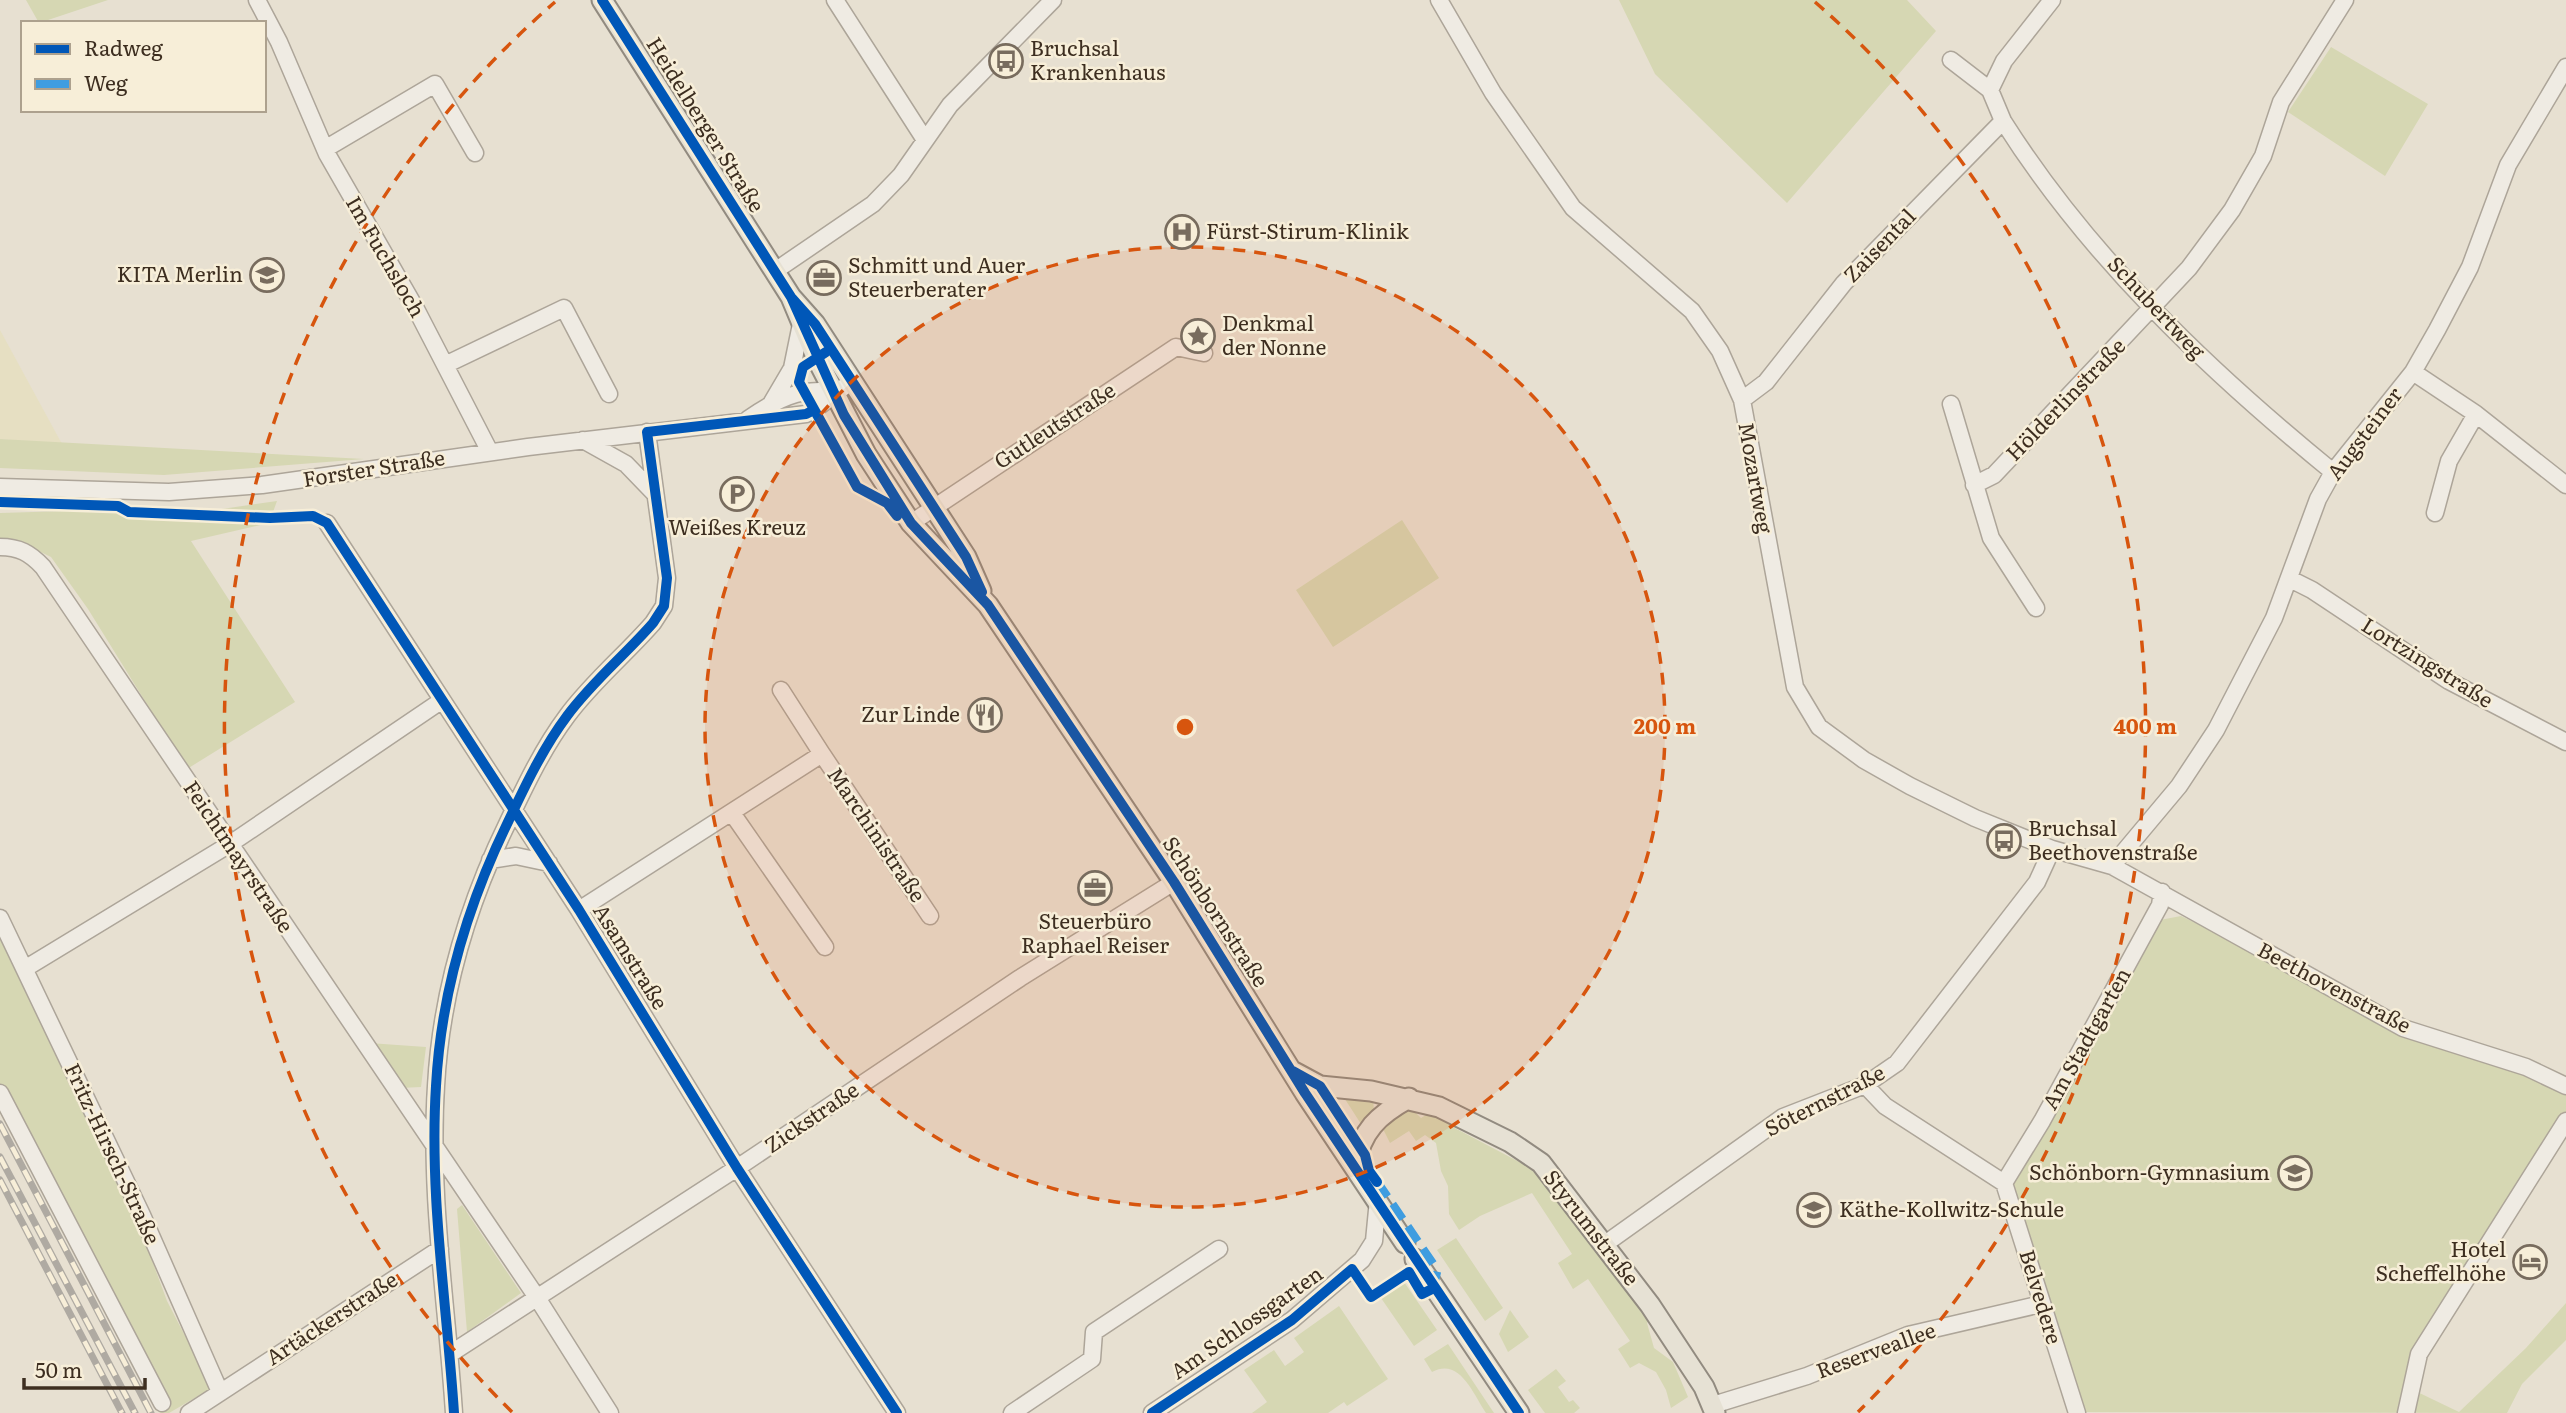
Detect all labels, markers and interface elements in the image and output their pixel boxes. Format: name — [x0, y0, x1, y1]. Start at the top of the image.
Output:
legend — [21, 21, 266, 112]
street label: Heidelberger Straße — [641, 30, 774, 218]
text: Radweg — [84, 31, 163, 62]
place label: Bruchsal Krankenhaus — [1030, 31, 1165, 86]
bus stop icon: Bruchsal Krankenhaus — [987, 42, 1025, 80]
text: Weg — [84, 66, 128, 97]
street label: Im Fuchsloch — [340, 189, 435, 322]
street label: Zaisental — [1835, 200, 1921, 288]
hospital icon: Fürst-Stirum-Klinik — [1163, 213, 1201, 251]
place label: Fürst-Stirum-Klinik — [1206, 214, 1409, 245]
place label: Schmitt und Auer Steuerberater — [848, 248, 1025, 303]
street label: Schubertweg — [2102, 248, 2214, 365]
school or university icon: KITA Merlin — [248, 256, 286, 294]
place label: KITA Merlin — [117, 257, 243, 288]
office icon: Schmitt und Auer Steuerberater — [805, 259, 843, 297]
place label: Denkmal der Nonne — [1222, 306, 1327, 361]
place icon: Denkmal der Nonne — [1179, 317, 1217, 355]
street label: Hölderlinstraße — [1997, 330, 2131, 467]
street label: Gutleutstraße — [987, 373, 1120, 475]
street label: Augsteiner — [2318, 380, 2408, 485]
street label: Mozartweg — [1732, 419, 1783, 536]
street label: Forster Straße — [300, 440, 447, 493]
parking icon: Weißes Kreuz — [718, 475, 756, 513]
place label: Weißes Kreuz — [668, 510, 806, 541]
street label: Lortzingstraße — [2357, 608, 2500, 714]
restaurant icon: Zur Linde — [966, 696, 1004, 734]
place label: Zur Linde — [861, 697, 960, 728]
text: 200 m — [1634, 709, 1696, 740]
text: 400 m — [2113, 709, 2177, 740]
centre of rings — [1173, 715, 1197, 739]
street label: Marchinistraße — [821, 760, 935, 908]
street label: Feichtmayrstraße — [177, 773, 303, 938]
place label: Bruchsal Beethovenstraße — [2028, 811, 2198, 866]
bus stop icon: Bruchsal Beethovenstraße — [1985, 822, 2023, 860]
street label: Schönbornstraße — [1157, 829, 1278, 992]
office icon: Steuerbüro Raphael Reiser — [1076, 869, 1114, 907]
street label: Asamstraße — [587, 897, 677, 1015]
place label: Steuerbüro Raphael Reiser — [1021, 904, 1169, 959]
street label: Beethovenstraße — [2253, 932, 2417, 1039]
street label: Am Stadtgarten — [2033, 961, 2137, 1114]
street label: Söternstraße — [1758, 1055, 1889, 1142]
street label: Fritz-Hirsch-Straße — [59, 1057, 170, 1249]
street label: Zickstraße — [757, 1073, 864, 1159]
school or university icon: Schönborn-Gymnasium — [2276, 1154, 2314, 1192]
place label: Schönborn-Gymnasium — [2029, 1155, 2270, 1186]
street label: Styrumstraße — [1538, 1162, 1648, 1291]
school or university icon: Käthe-Kollwitz-Schule — [1795, 1191, 1833, 1229]
place label: Käthe-Kollwitz-Schule — [1839, 1192, 2064, 1223]
place label: Hotel Scheffelhöhe — [2376, 1232, 2506, 1287]
hotel icon: Hotel Scheffelhöhe — [2511, 1243, 2549, 1281]
street label: Belvedere — [2013, 1245, 2072, 1348]
street label: Am Schlossgarten — [1163, 1257, 1328, 1385]
street label: Artäckerstraße — [259, 1263, 403, 1371]
street label: Reserveallee — [1811, 1313, 1939, 1385]
scale bar — [24, 1346, 145, 1390]
text: 50 m — [35, 1353, 82, 1384]

